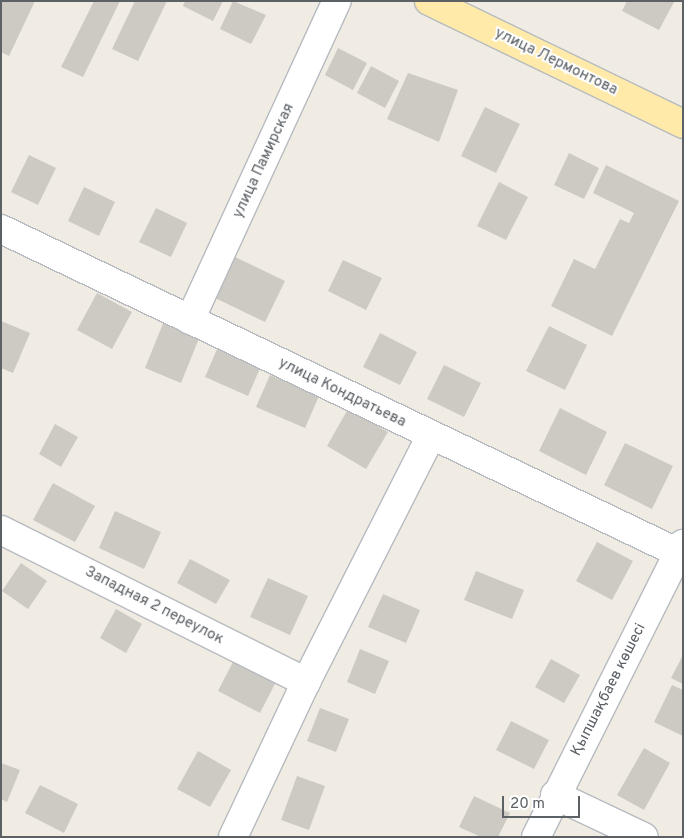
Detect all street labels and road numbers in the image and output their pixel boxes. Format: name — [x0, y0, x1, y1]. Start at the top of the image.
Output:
street label: улица Лермонтова — [492, 24, 620, 100]
street label: улица Памирская — [229, 101, 299, 221]
street label: улица Кондратьева — [275, 354, 409, 432]
street label: Западная 2 переулок — [82, 563, 226, 649]
street label: Қыпшақбаев көшесі — [568, 621, 650, 759]

